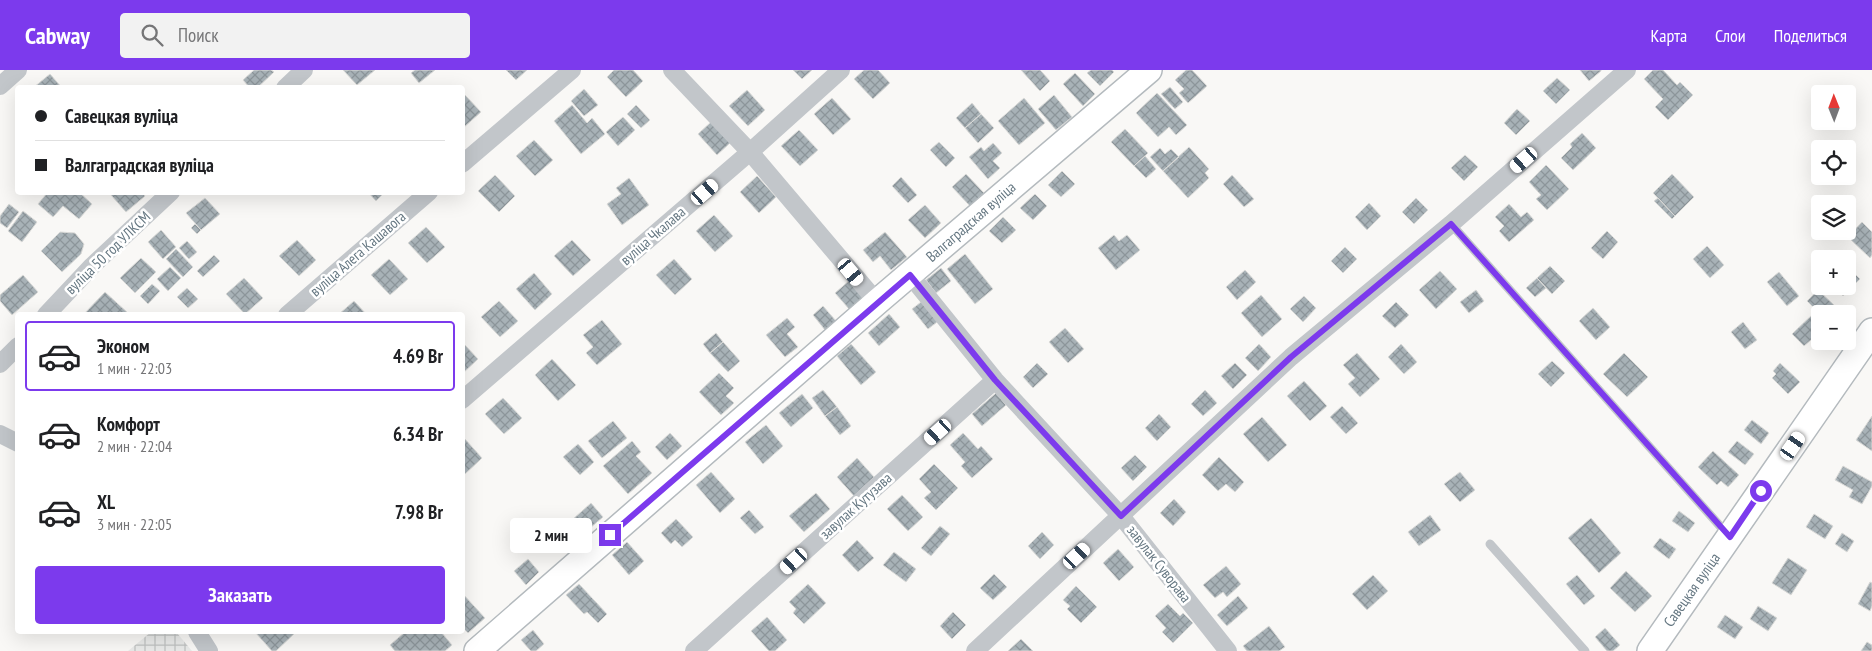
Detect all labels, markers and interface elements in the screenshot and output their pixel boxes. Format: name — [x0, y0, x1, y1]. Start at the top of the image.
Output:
search box — [120, 13, 470, 58]
text: Cabway — [25, 20, 90, 51]
icon: search — [138, 21, 166, 49]
text: Поиск — [178, 23, 219, 47]
text: Карта — [1650, 24, 1687, 47]
text: Слои — [1715, 24, 1746, 47]
text: Поделиться — [1774, 24, 1847, 47]
north arrow — [1811, 85, 1856, 130]
map controls — [1811, 85, 1856, 350]
text: Савецкая вуліца — [65, 104, 178, 128]
button: locate — [1811, 140, 1856, 185]
car — [1507, 144, 1540, 176]
text: Валгаградская вуліца — [65, 153, 214, 177]
car — [688, 176, 721, 208]
street label: Валгаградская вуліца — [922, 177, 1019, 266]
button: layers — [1811, 195, 1856, 240]
street label: вуліца Чкалава — [616, 202, 689, 269]
street label: вуліца 50 год УЛКСМ — [61, 207, 154, 298]
street label: вуліца Алега Кашавога — [306, 207, 409, 300]
button: + — [1811, 250, 1856, 295]
car — [835, 256, 866, 288]
button: − — [1811, 305, 1856, 350]
icon: car — [37, 334, 82, 379]
text: Эконом — [97, 334, 150, 358]
text: 4.69 Br — [393, 344, 443, 368]
text: 1 мин · 22:03 — [97, 358, 172, 378]
icon: car — [37, 412, 82, 457]
text: Комфорт — [97, 412, 160, 436]
car — [921, 416, 954, 448]
text: 6.34 Br — [393, 422, 443, 446]
car — [1778, 429, 1807, 463]
text: 2 мин · 22:04 — [97, 436, 172, 456]
street label: завулак Кутузава — [816, 468, 896, 543]
route start — [1750, 480, 1772, 502]
icon: car — [37, 490, 82, 535]
text: XL — [97, 490, 115, 514]
text: 7.98 Br — [395, 500, 443, 524]
text: 3 мин · 22:05 — [97, 514, 172, 534]
callout: 2 мин — [510, 518, 592, 552]
street label: завулак Суворава — [1123, 521, 1196, 606]
route end — [599, 524, 621, 546]
text: 2 мин — [534, 525, 568, 545]
car — [1060, 540, 1093, 572]
car — [777, 545, 810, 577]
street label: Савецкая вуліца — [1659, 549, 1724, 630]
button: Заказать — [35, 566, 445, 624]

